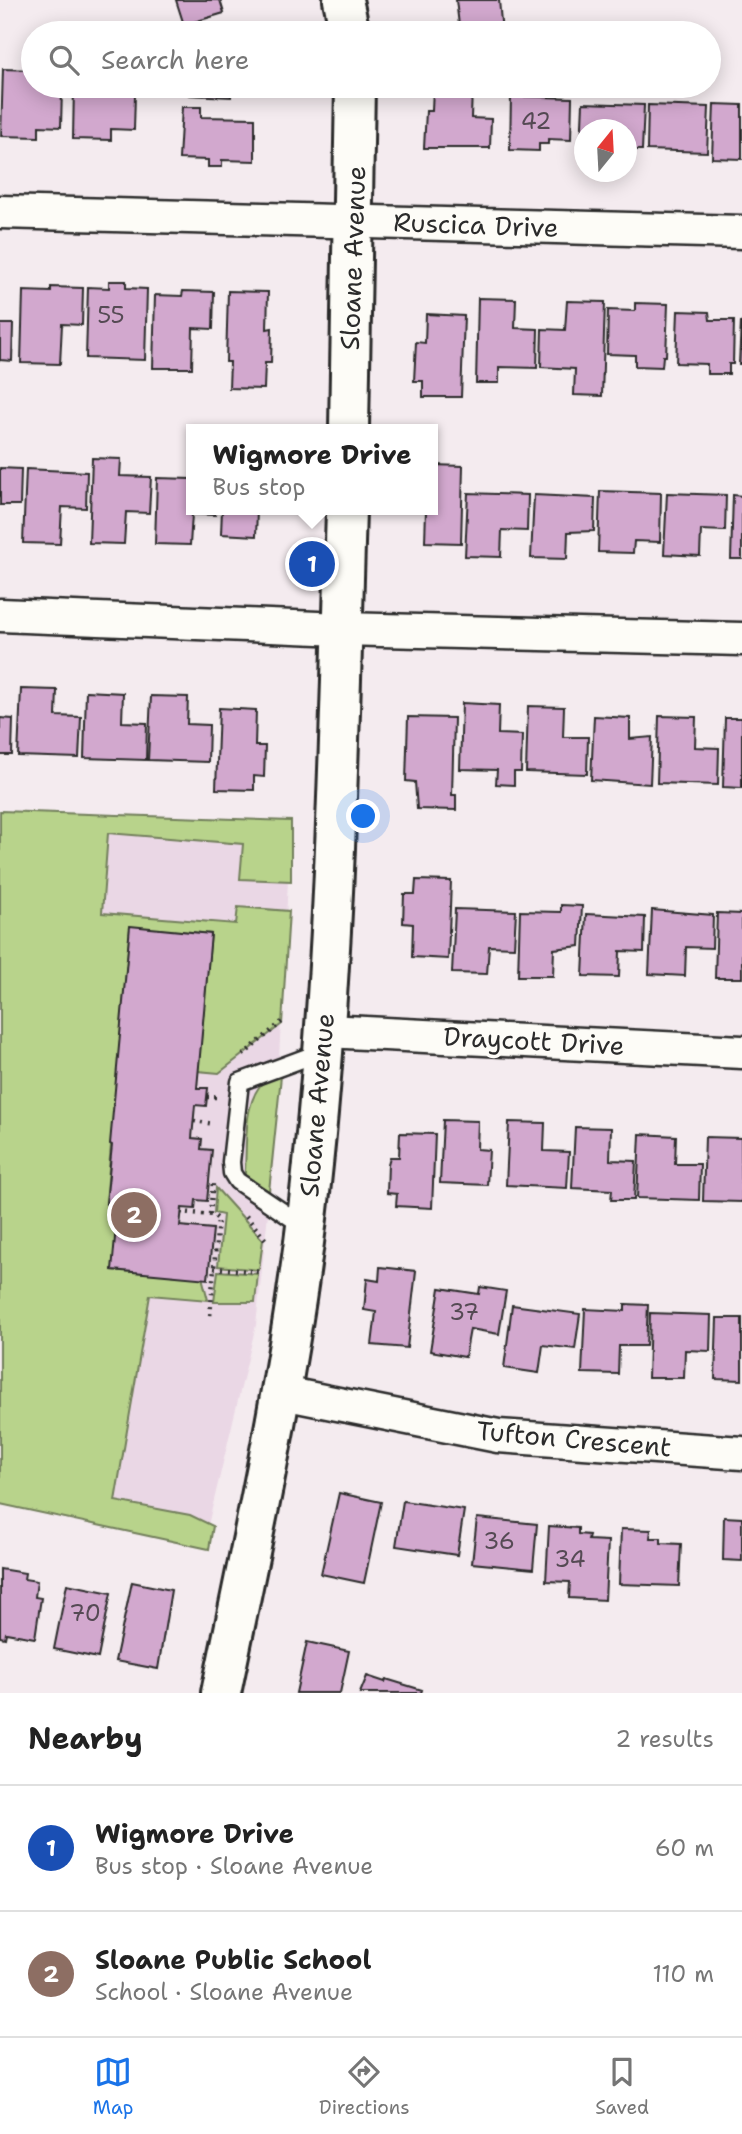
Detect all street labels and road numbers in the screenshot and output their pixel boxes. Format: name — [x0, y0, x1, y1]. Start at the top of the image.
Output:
street label: Sloane Avenue — [332, 165, 373, 351]
street label: Ruscica Drive — [393, 204, 559, 245]
street label: Sloane Avenue — [291, 1011, 342, 1198]
street label: Draycott Drive — [443, 1018, 625, 1063]
street label: Tufton Crescent — [475, 1413, 673, 1464]

